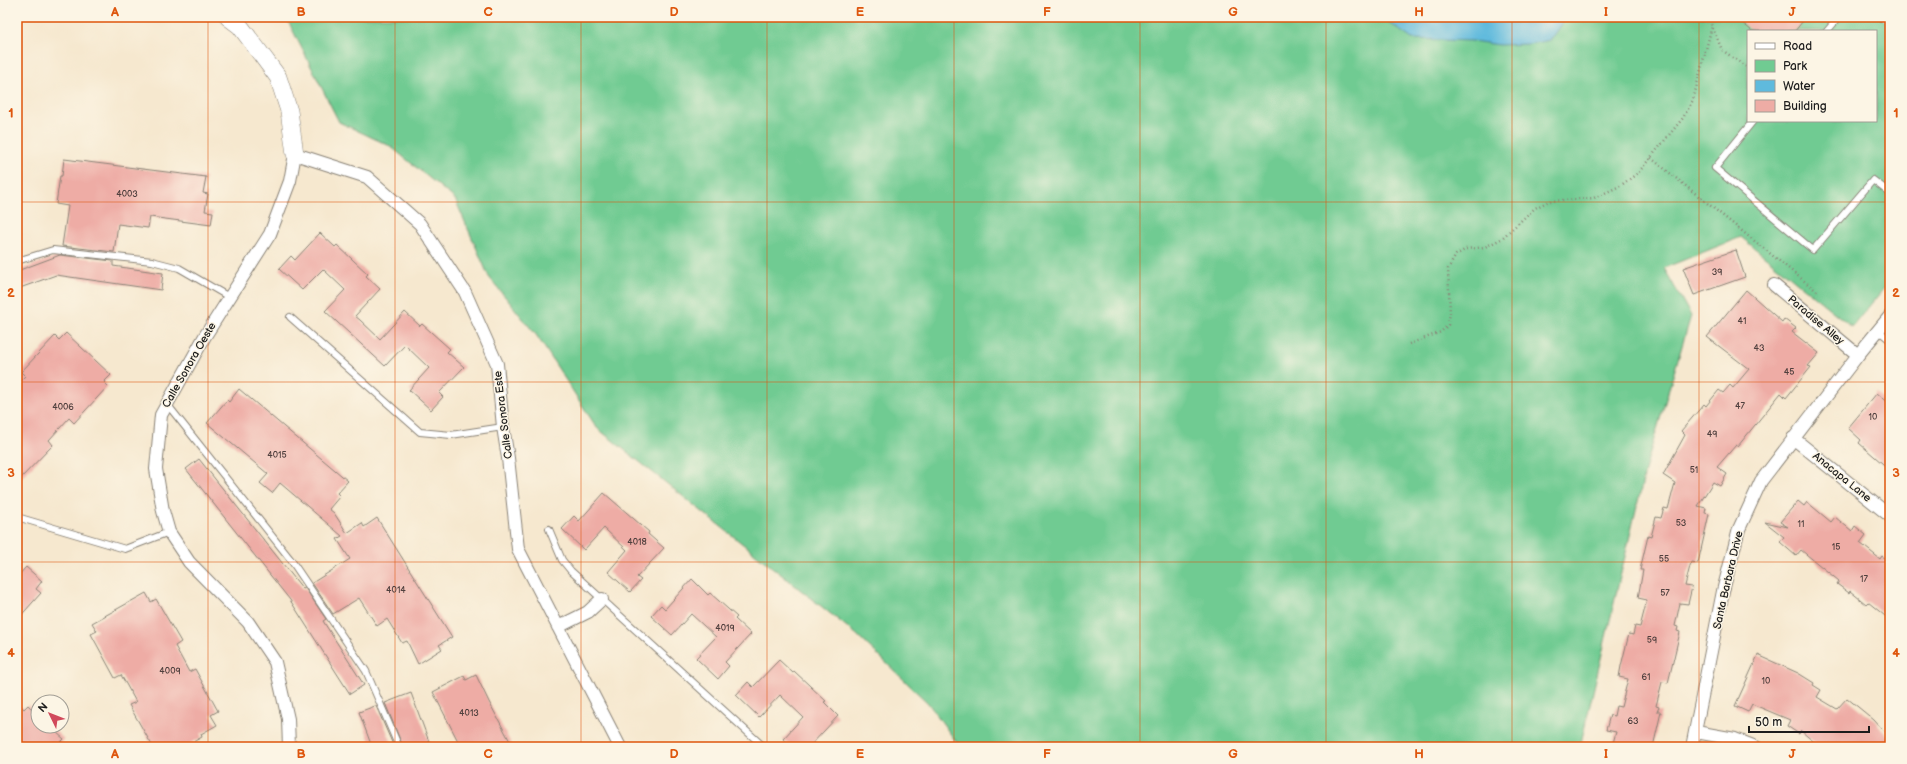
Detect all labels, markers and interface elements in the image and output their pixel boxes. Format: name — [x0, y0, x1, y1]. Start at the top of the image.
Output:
text: A — [110, 4, 119, 20]
text: B — [296, 4, 306, 20]
text: C — [483, 4, 493, 20]
text: D — [669, 4, 679, 20]
text: E — [856, 4, 865, 20]
text: F — [1043, 4, 1051, 20]
text: G — [1228, 4, 1238, 20]
text: H — [1414, 4, 1424, 20]
text: I — [1604, 4, 1608, 20]
text: J — [1788, 4, 1796, 20]
legend — [1747, 30, 1877, 122]
text: Road — [1783, 39, 1812, 54]
text: Park — [1783, 59, 1807, 74]
text: Water — [1783, 79, 1815, 94]
text: Building — [1783, 99, 1827, 114]
text: 1 — [8, 105, 14, 121]
text: 1 — [1893, 105, 1899, 121]
house number: 4003 — [116, 189, 138, 200]
house number: 39 — [1712, 267, 1722, 278]
text: 2 — [7, 285, 15, 301]
text: 2 — [1892, 285, 1900, 301]
street label: Paradise Alley — [1785, 293, 1847, 347]
house number: 41 — [1738, 316, 1746, 327]
street label: Calle Sonora Oeste — [159, 320, 219, 410]
house number: 43 — [1753, 343, 1765, 354]
house number: 45 — [1784, 367, 1794, 378]
street label: Calle Sonora Este — [491, 370, 515, 460]
house number: 47 — [1735, 401, 1746, 412]
house number: 4006 — [52, 402, 74, 413]
house number: 10 — [1869, 412, 1877, 423]
house number: 49 — [1707, 429, 1717, 440]
street label: Anacapa Lane — [1810, 449, 1874, 505]
house number: 4015 — [267, 450, 287, 461]
text: 3 — [7, 465, 15, 481]
house number: 51 — [1690, 465, 1698, 476]
text: 3 — [1892, 465, 1900, 481]
house number: 53 — [1676, 518, 1687, 529]
house number: 11 — [1798, 519, 1804, 530]
street label: Santa Barbara Drive — [1710, 529, 1746, 630]
house number: 4018 — [627, 537, 647, 548]
house number: 15 — [1832, 542, 1840, 553]
house number: 55 — [1659, 554, 1669, 565]
house number: 17 — [1860, 574, 1869, 585]
house number: 4014 — [386, 585, 406, 596]
house number: 57 — [1660, 588, 1670, 599]
house number: 4019 — [715, 623, 735, 634]
house number: 59 — [1647, 635, 1657, 646]
text: 4 — [7, 645, 15, 661]
text: 4 — [1892, 645, 1900, 661]
house number: 4009 — [159, 666, 181, 677]
house number: 61 — [1642, 672, 1650, 683]
house number: 10 — [1762, 676, 1770, 687]
north arrow — [30, 694, 70, 734]
text: N — [35, 700, 51, 715]
house number: 4013 — [459, 708, 479, 719]
scale bar — [1749, 708, 1869, 734]
text: 50 m — [1755, 715, 1782, 730]
house number: 63 — [1627, 716, 1639, 727]
text: A — [110, 746, 119, 762]
text: B — [296, 746, 306, 762]
text: C — [483, 746, 493, 762]
text: D — [669, 746, 679, 762]
text: E — [856, 746, 865, 762]
text: F — [1043, 746, 1051, 762]
text: G — [1228, 746, 1238, 762]
text: H — [1414, 746, 1424, 762]
text: I — [1604, 746, 1608, 762]
text: J — [1788, 746, 1796, 762]

